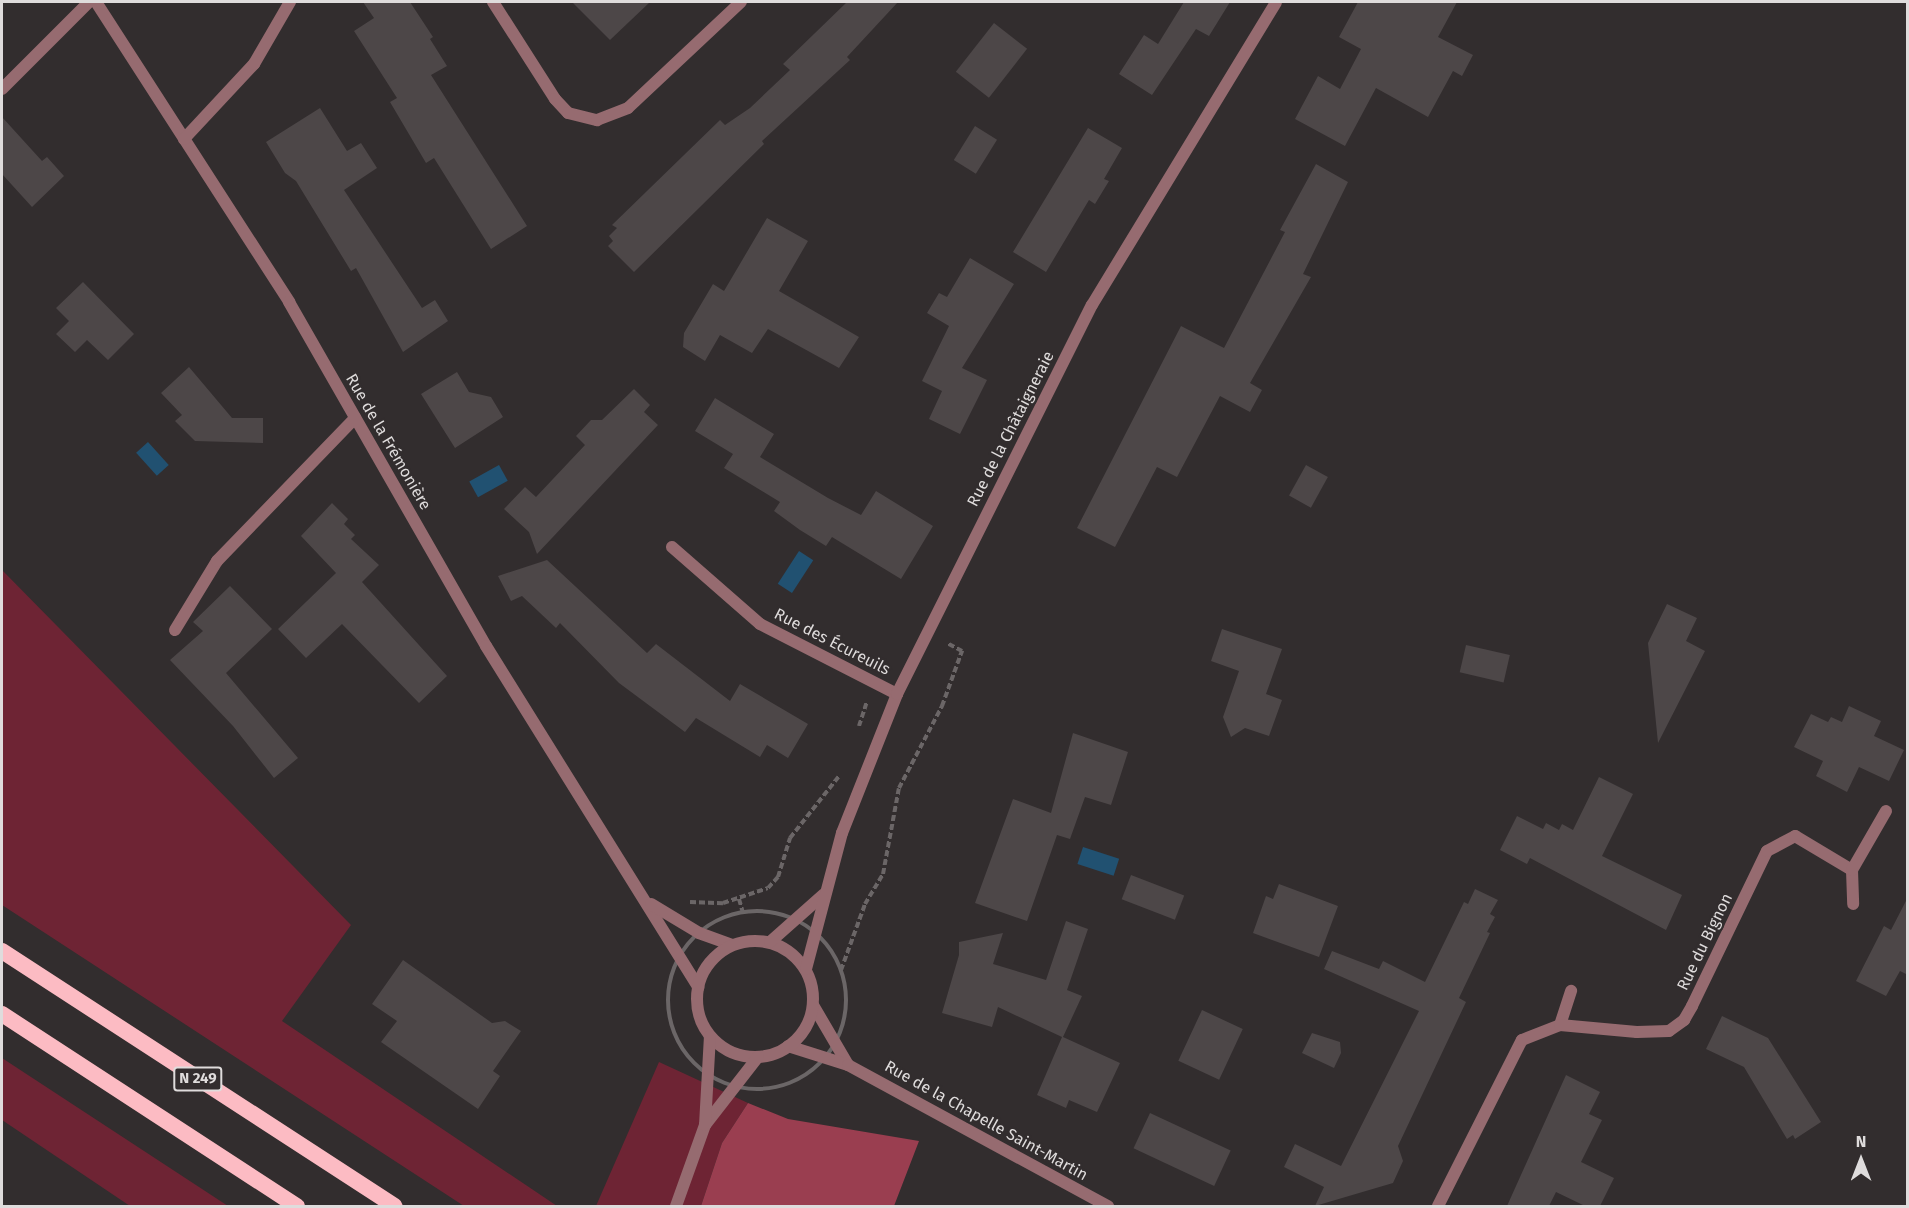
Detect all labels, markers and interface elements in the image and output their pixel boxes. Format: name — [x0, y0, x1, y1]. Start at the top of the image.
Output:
street label: Rue de la Châtaigneraie — [963, 348, 1059, 510]
street label: Rue de la Frémonière — [341, 371, 435, 513]
street label: Rue des Écureuils — [771, 605, 893, 679]
street label: Rue du Bignon — [1673, 890, 1737, 994]
street label: Rue de la Chapelle Saint-Martin — [881, 1057, 1091, 1185]
road number: N 249 — [172, 1067, 224, 1091]
north arrow — [1831, 1130, 1891, 1190]
text: N — [1856, 1132, 1866, 1151]

